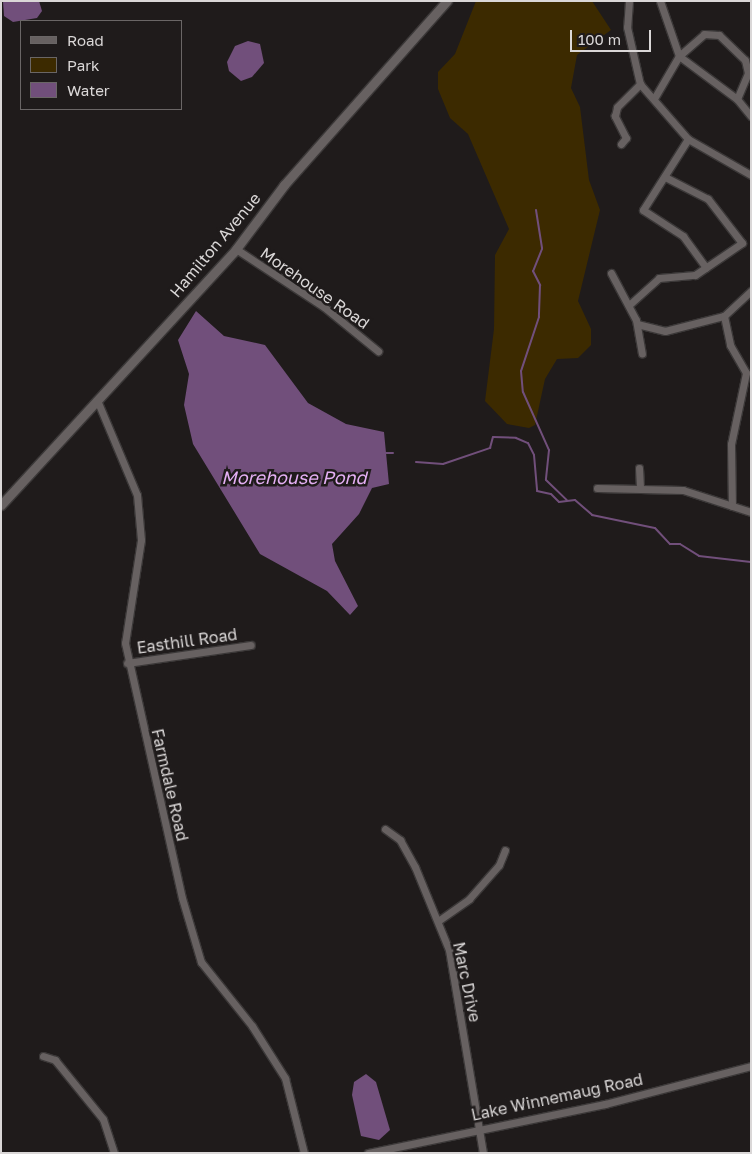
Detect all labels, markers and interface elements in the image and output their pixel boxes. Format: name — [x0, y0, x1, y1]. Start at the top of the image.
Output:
legend — [20, 20, 182, 110]
scale bar — [572, 20, 653, 52]
text: 100 m — [578, 30, 621, 48]
text: Road — [67, 31, 104, 49]
text: Park — [67, 56, 99, 74]
text: Water — [67, 81, 110, 99]
street label: Hamilton Avenue — [166, 189, 264, 301]
street label: Morehouse Road — [257, 243, 373, 333]
water label: Morehouse Pond — [221, 466, 367, 488]
street label: Easthill Road — [136, 624, 238, 658]
street label: Farmdale Road — [148, 727, 192, 843]
street label: Marc Drive — [449, 940, 485, 1024]
street label: Lake Winnemaug Road — [469, 1069, 645, 1125]

